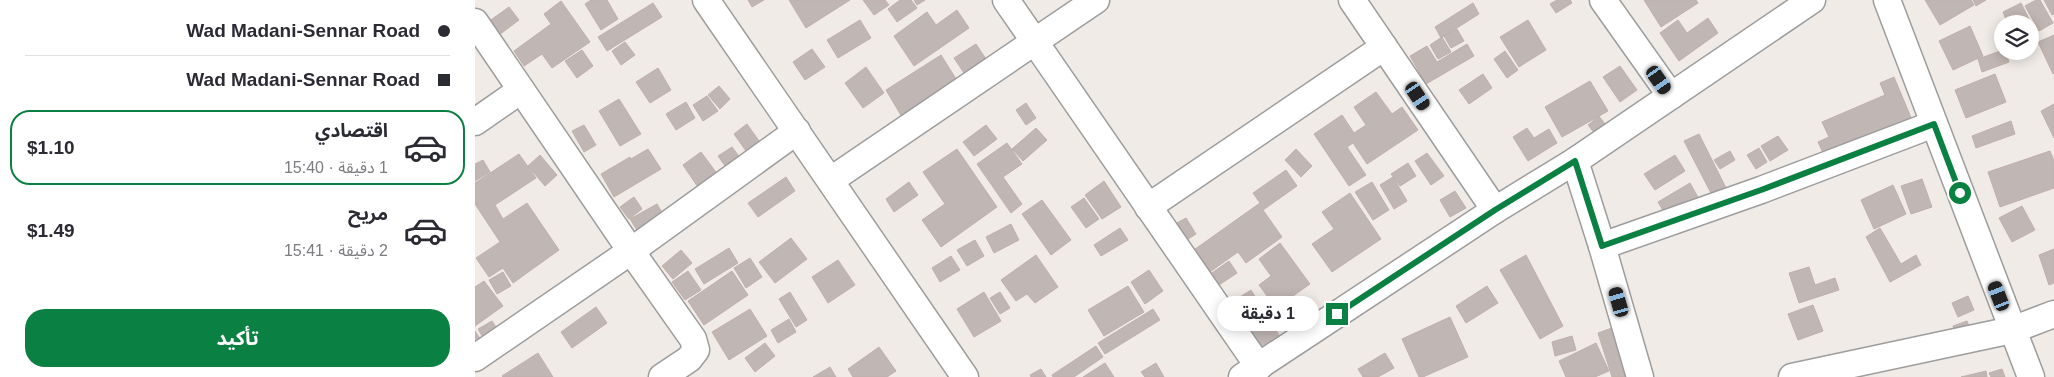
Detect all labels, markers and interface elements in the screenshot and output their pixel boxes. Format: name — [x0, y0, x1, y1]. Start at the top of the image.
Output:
map controls — [1994, 15, 2039, 60]
button: layers — [1994, 15, 2039, 60]
text: Wad Madani-Sennar Road — [186, 20, 420, 41]
car — [1644, 63, 1673, 97]
text: Wad Madani-Sennar Road — [186, 69, 420, 90]
car — [1403, 79, 1432, 113]
text: اقتصادي — [315, 120, 388, 141]
icon: car — [403, 125, 448, 170]
text: $1.10 — [27, 137, 75, 158]
text: 1 دقيقة · 15:40 — [284, 159, 388, 176]
route start — [1949, 182, 1971, 204]
text: مريح — [348, 203, 388, 224]
icon: car — [403, 208, 448, 253]
text: $1.49 — [27, 220, 75, 241]
text: 2 دقيقة · 15:41 — [284, 242, 388, 259]
car — [1986, 279, 2011, 313]
car — [1607, 286, 1630, 318]
callout: 1 دقيقة — [1217, 296, 1319, 332]
route end — [1326, 303, 1348, 325]
text: 1 دقيقة — [1241, 305, 1295, 322]
button: تأكيد — [25, 309, 450, 367]

